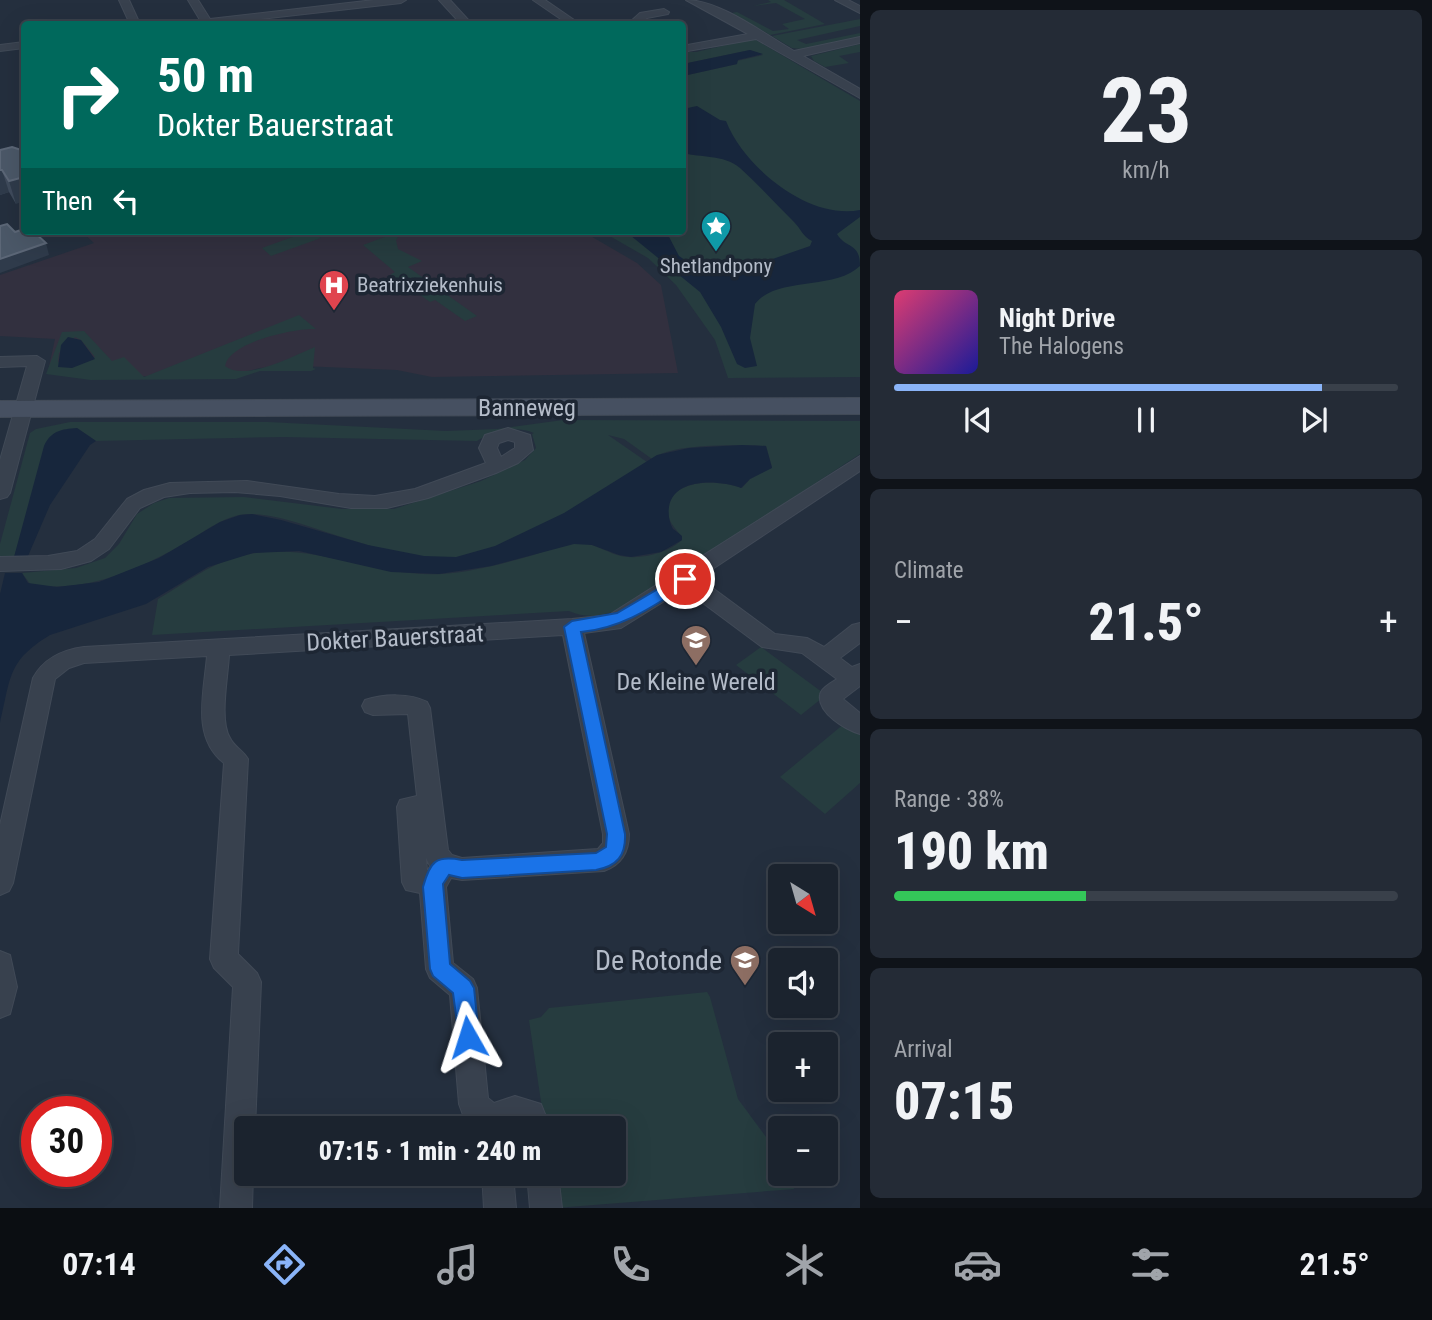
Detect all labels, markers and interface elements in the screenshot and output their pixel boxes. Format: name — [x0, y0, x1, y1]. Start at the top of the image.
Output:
text: 50 m — [157, 47, 254, 104]
icon: right — [42, 49, 133, 140]
text: 23 — [1100, 58, 1192, 164]
text: Dokter Bauerstraat — [157, 106, 394, 144]
text: km/h — [1122, 157, 1170, 184]
icon: left — [107, 182, 145, 220]
text: Then — [42, 186, 93, 216]
place icon: Shetlandpony — [699, 209, 733, 253]
place label: Shetlandpony — [660, 254, 772, 278]
hospital icon: Beatrixziekenhuis — [317, 268, 351, 312]
place label: Beatrixziekenhuis — [357, 273, 503, 297]
text: Night Drive — [999, 303, 1115, 333]
text: The Halogens — [999, 333, 1124, 360]
street label: Banneweg — [478, 394, 576, 422]
icon: previous — [959, 401, 997, 439]
icon: pause — [1127, 401, 1165, 439]
icon: next — [1295, 401, 1333, 439]
pin — [655, 549, 715, 609]
text: Climate — [894, 557, 964, 584]
icon: arrive — [666, 560, 704, 598]
text: 21.5° — [1088, 592, 1204, 653]
text: − — [894, 600, 913, 644]
text: + — [1379, 600, 1398, 644]
street label: Dokter Bauerstraat — [306, 619, 484, 657]
school or university icon: De Kleine Wereld — [679, 623, 713, 667]
place label: De Kleine Wereld — [616, 668, 776, 696]
text: Range · 38% — [894, 786, 1004, 813]
text: 190 km — [894, 821, 1049, 882]
north arrow — [768, 864, 838, 934]
map controls — [768, 864, 838, 1186]
school or university icon: De Rotonde — [728, 943, 762, 987]
place label: De Rotonde — [595, 944, 722, 977]
button: sound — [768, 948, 838, 1018]
position arrow — [431, 1000, 505, 1074]
button: + — [768, 1032, 838, 1102]
text: Arrival — [894, 1036, 953, 1063]
text: 07:15 — [894, 1071, 1014, 1132]
speed limit sign: 30 — [21, 1096, 112, 1187]
button: − — [768, 1116, 838, 1186]
text: 07:15 · 1 min · 240 m — [319, 1136, 541, 1166]
icon: directions — [260, 1240, 309, 1289]
icon: music — [433, 1240, 482, 1289]
icon: phone — [606, 1240, 655, 1289]
icon: climate — [780, 1240, 829, 1289]
icon: car — [953, 1240, 1002, 1289]
icon: filters — [1126, 1240, 1175, 1289]
text: 07:14 — [62, 1245, 136, 1283]
text: 21.5° — [1300, 1245, 1370, 1283]

